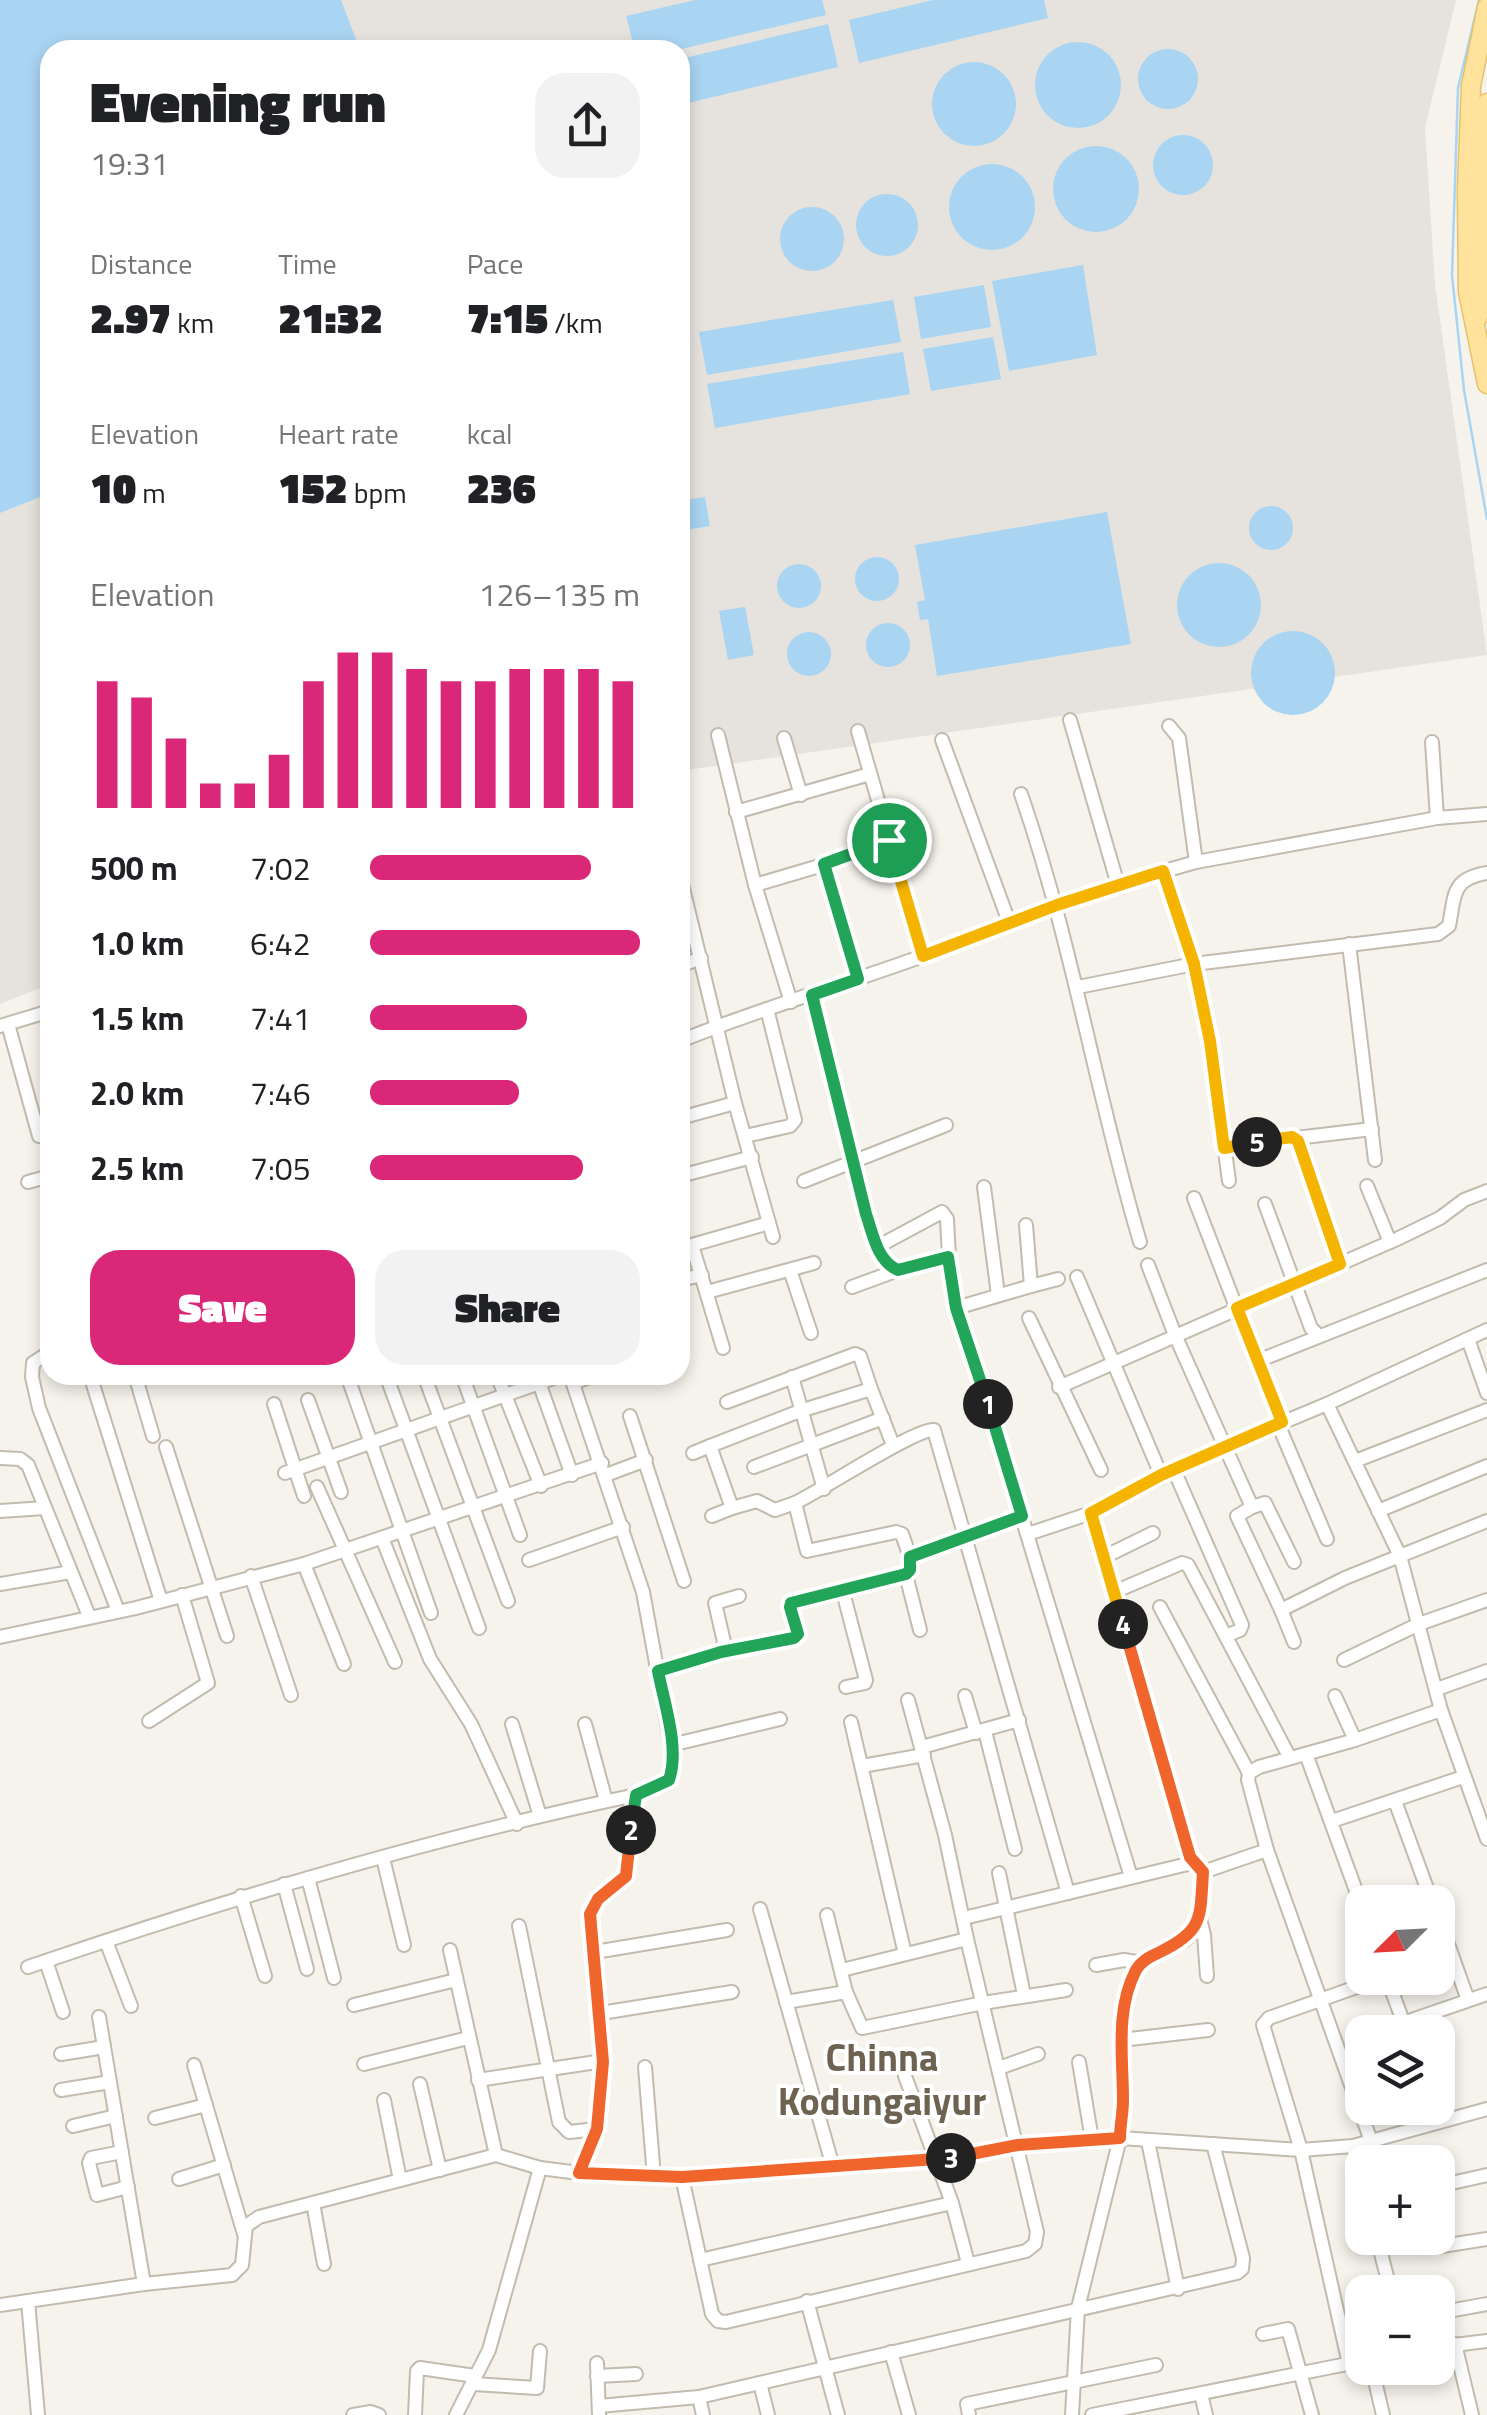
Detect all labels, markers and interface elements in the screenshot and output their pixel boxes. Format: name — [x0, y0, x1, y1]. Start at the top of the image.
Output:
text: Evening run — [90, 60, 386, 143]
button: share — [535, 73, 640, 178]
text: 19:31 — [90, 139, 169, 187]
text: Distance — [90, 242, 192, 285]
text: Time — [278, 242, 337, 285]
text: Pace — [467, 242, 523, 285]
text: 2.97 — [90, 285, 171, 349]
text: 21:32 — [278, 285, 383, 349]
text: 7:15 — [467, 285, 548, 349]
text: km — [171, 301, 214, 344]
text: /km — [548, 301, 603, 344]
text: Elevation — [90, 412, 199, 455]
text: Heart rate — [278, 412, 399, 455]
text: kcal — [467, 412, 512, 455]
text: 10 — [90, 455, 136, 519]
text: 152 — [278, 455, 348, 519]
text: 236 — [467, 455, 536, 519]
text: m — [136, 471, 166, 514]
text: bpm — [348, 471, 407, 514]
text: Elevation — [90, 570, 214, 618]
text: 126–135 m — [478, 570, 640, 618]
pin — [847, 798, 932, 883]
icon: arrive — [862, 813, 917, 868]
text: 500 m — [90, 844, 178, 892]
text: 7:02 — [250, 844, 311, 892]
text: 1.0 km — [90, 919, 184, 967]
text: 6:42 — [250, 919, 311, 967]
text: 1.5 km — [90, 994, 184, 1042]
text: 7:41 — [250, 994, 311, 1042]
text: 2.0 km — [90, 1069, 184, 1117]
text: 7:46 — [250, 1069, 311, 1117]
pin: 5 — [1232, 1117, 1282, 1167]
text: 5 — [1249, 1120, 1265, 1163]
text: 2.5 km — [90, 1144, 184, 1192]
text: 7:05 — [250, 1144, 311, 1192]
button: Save — [90, 1250, 355, 1365]
button: Share — [375, 1250, 640, 1365]
pin: 1 — [963, 1379, 1013, 1429]
text: 1 — [980, 1382, 996, 1425]
pin: 4 — [1098, 1599, 1148, 1649]
text: 4 — [1115, 1602, 1131, 1645]
pin: 2 — [606, 1805, 656, 1855]
text: 2 — [623, 1808, 639, 1851]
north arrow — [1345, 1885, 1455, 1995]
map controls — [1345, 1885, 1455, 2385]
button: layers — [1345, 2015, 1455, 2125]
district label: Chinna Kodungaiyur — [778, 2028, 986, 2130]
pin: 3 — [926, 2133, 976, 2183]
text: 3 — [943, 2136, 959, 2179]
button: + — [1345, 2145, 1455, 2255]
button: − — [1345, 2275, 1455, 2385]

